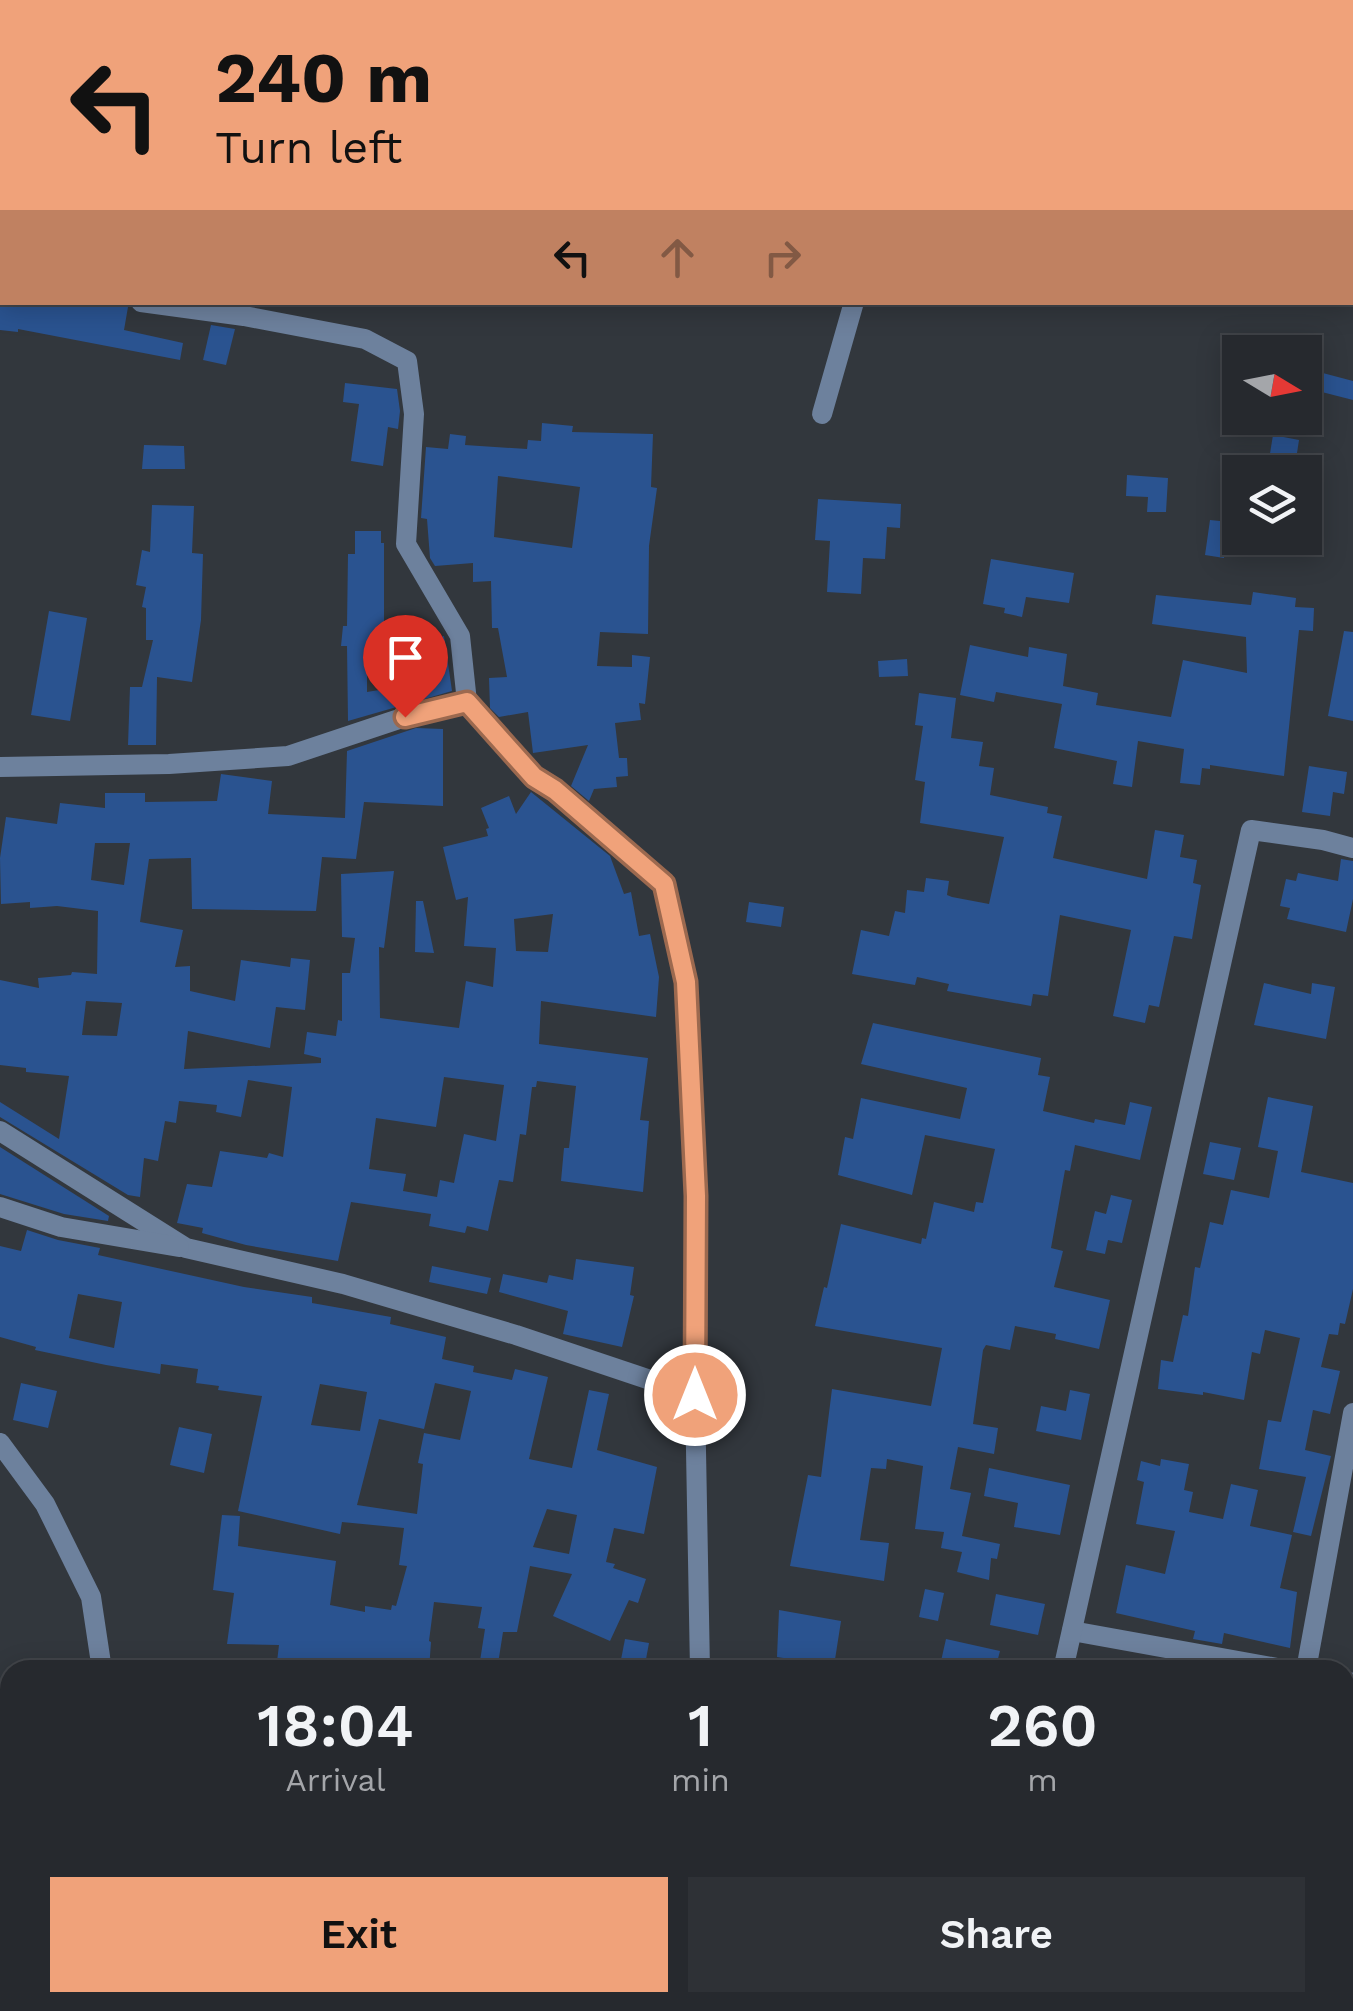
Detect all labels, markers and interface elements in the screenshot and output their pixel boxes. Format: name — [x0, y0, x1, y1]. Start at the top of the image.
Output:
text: 240 m — [215, 37, 432, 119]
icon: left — [50, 40, 180, 170]
text: Turn left — [215, 121, 402, 174]
icon: left — [545, 230, 600, 285]
icon: ahead — [650, 230, 705, 285]
icon: right — [755, 230, 810, 285]
north arrow — [1222, 335, 1322, 435]
map controls — [1222, 335, 1322, 555]
button: layers — [1222, 455, 1322, 555]
pin — [363, 615, 448, 718]
icon: arrive — [378, 630, 433, 685]
position arrow — [643, 1343, 747, 1447]
text: 18:04 — [257, 1690, 414, 1761]
text: 1 — [688, 1690, 713, 1761]
text: 260 — [987, 1690, 1098, 1761]
text: Arrival — [286, 1761, 385, 1799]
text: min — [671, 1761, 730, 1799]
text: m — [1027, 1761, 1058, 1799]
button: Exit — [50, 1877, 668, 1992]
button: Share — [688, 1877, 1305, 1992]

